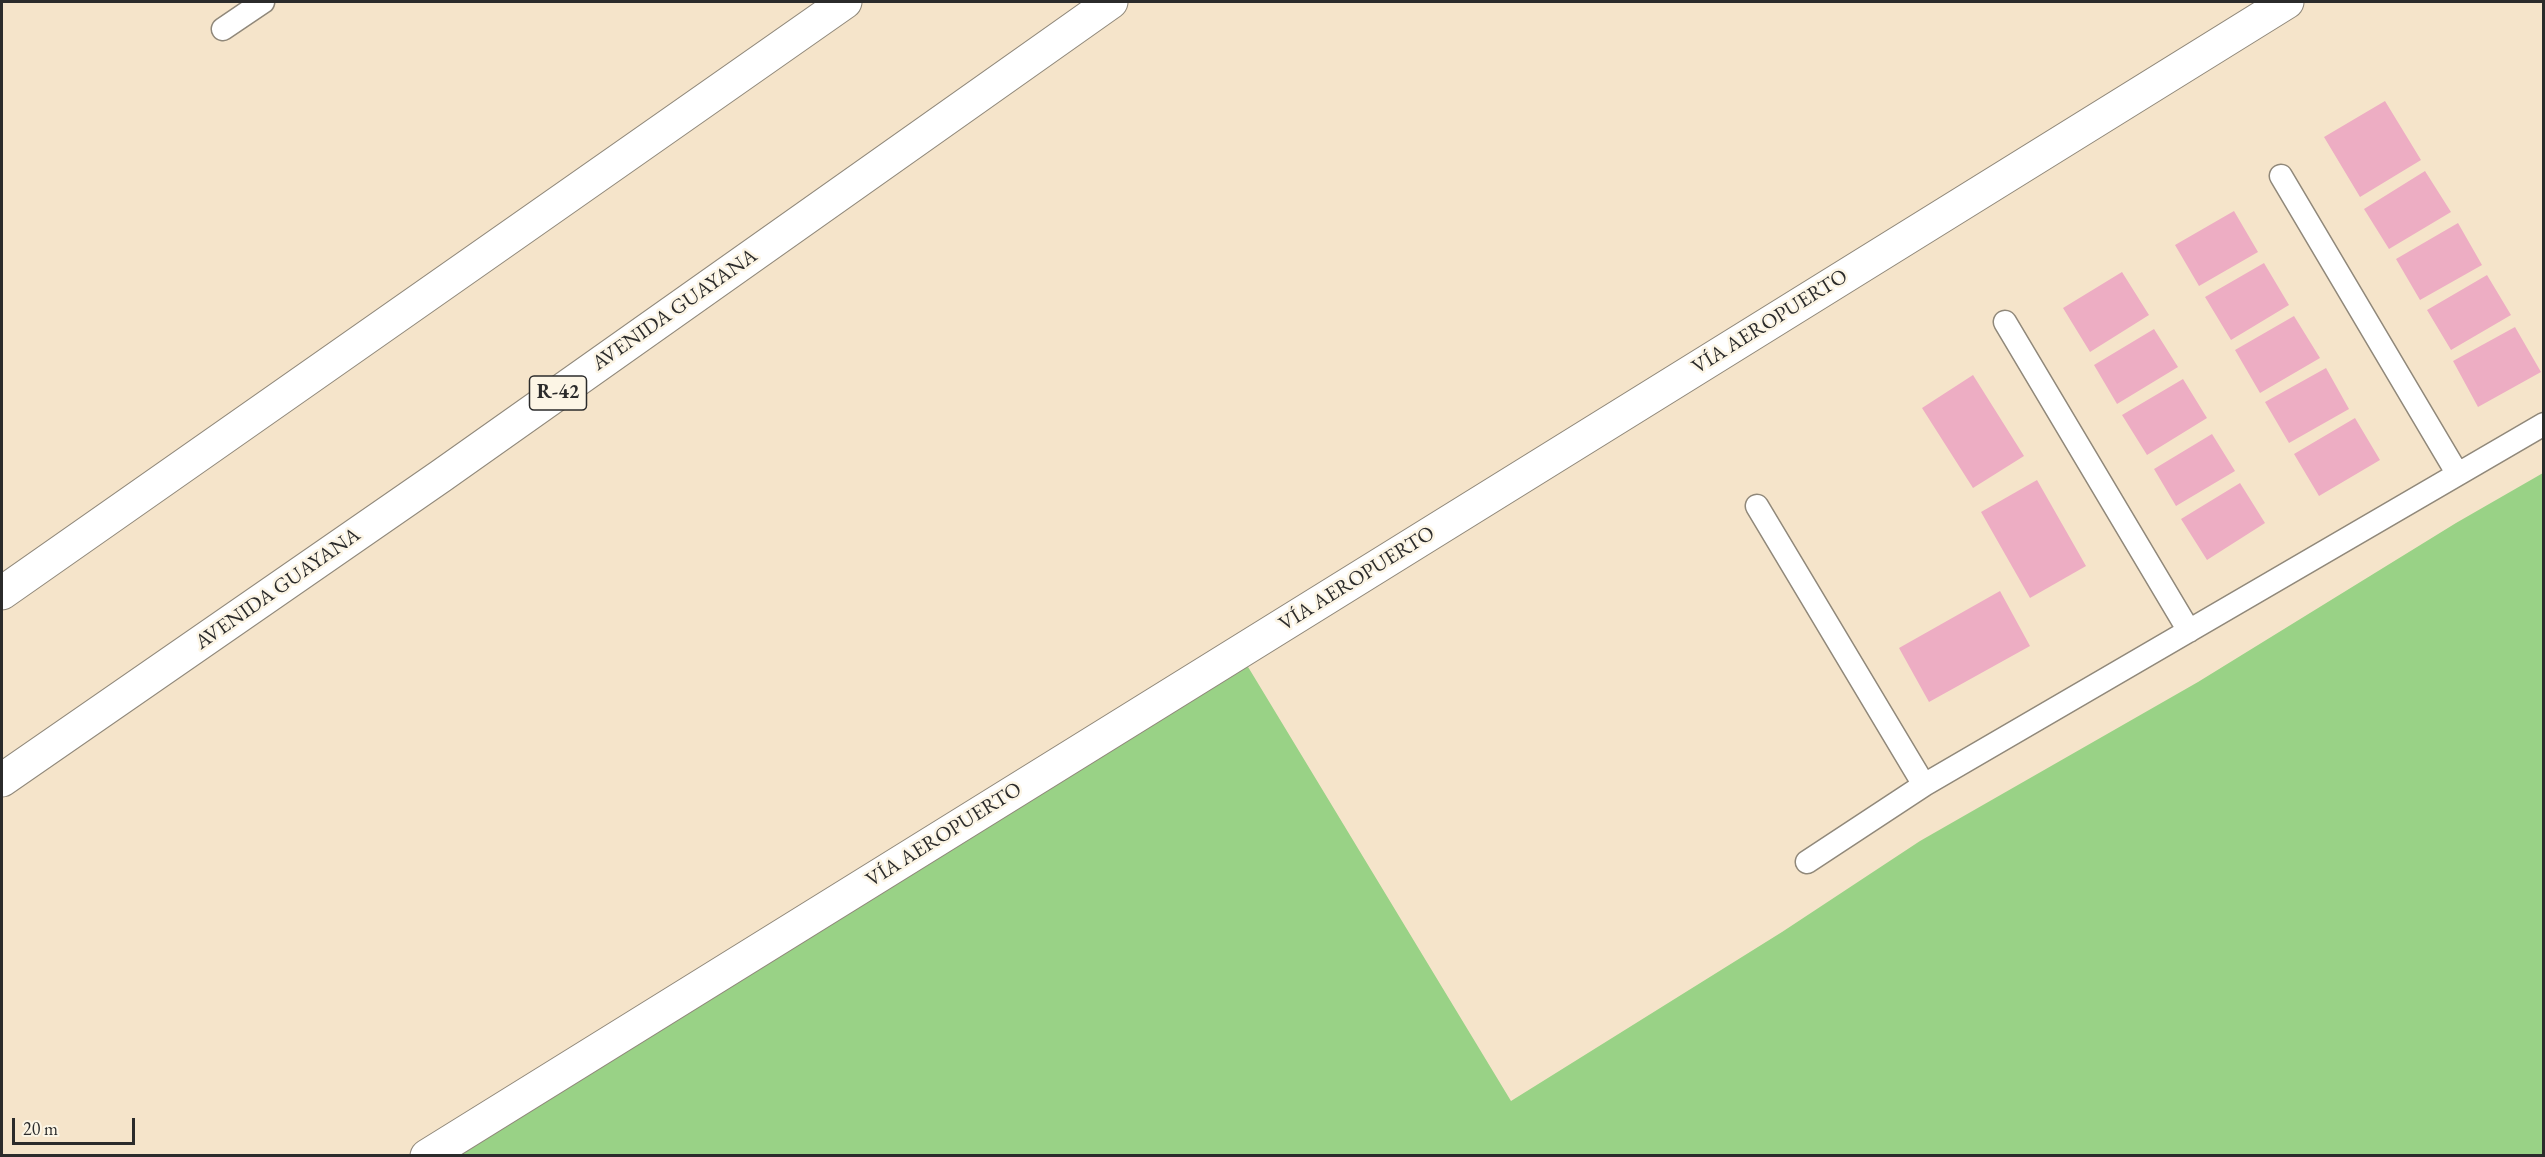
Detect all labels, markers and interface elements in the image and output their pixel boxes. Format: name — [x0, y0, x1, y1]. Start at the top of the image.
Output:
street label: AVENIDA GUAYANA — [588, 244, 762, 376]
street label: VÍA AEROPUERTO — [1687, 264, 1853, 380]
road number: R-42 — [530, 376, 586, 410]
street label: VÍA AEROPUERTO — [1274, 521, 1440, 637]
street label: AVENIDA GUAYANA — [191, 523, 365, 655]
street label: VÍA AEROPUERTO — [861, 777, 1027, 893]
scale bar — [15, 1106, 138, 1144]
text: 20 m — [23, 1117, 58, 1140]

